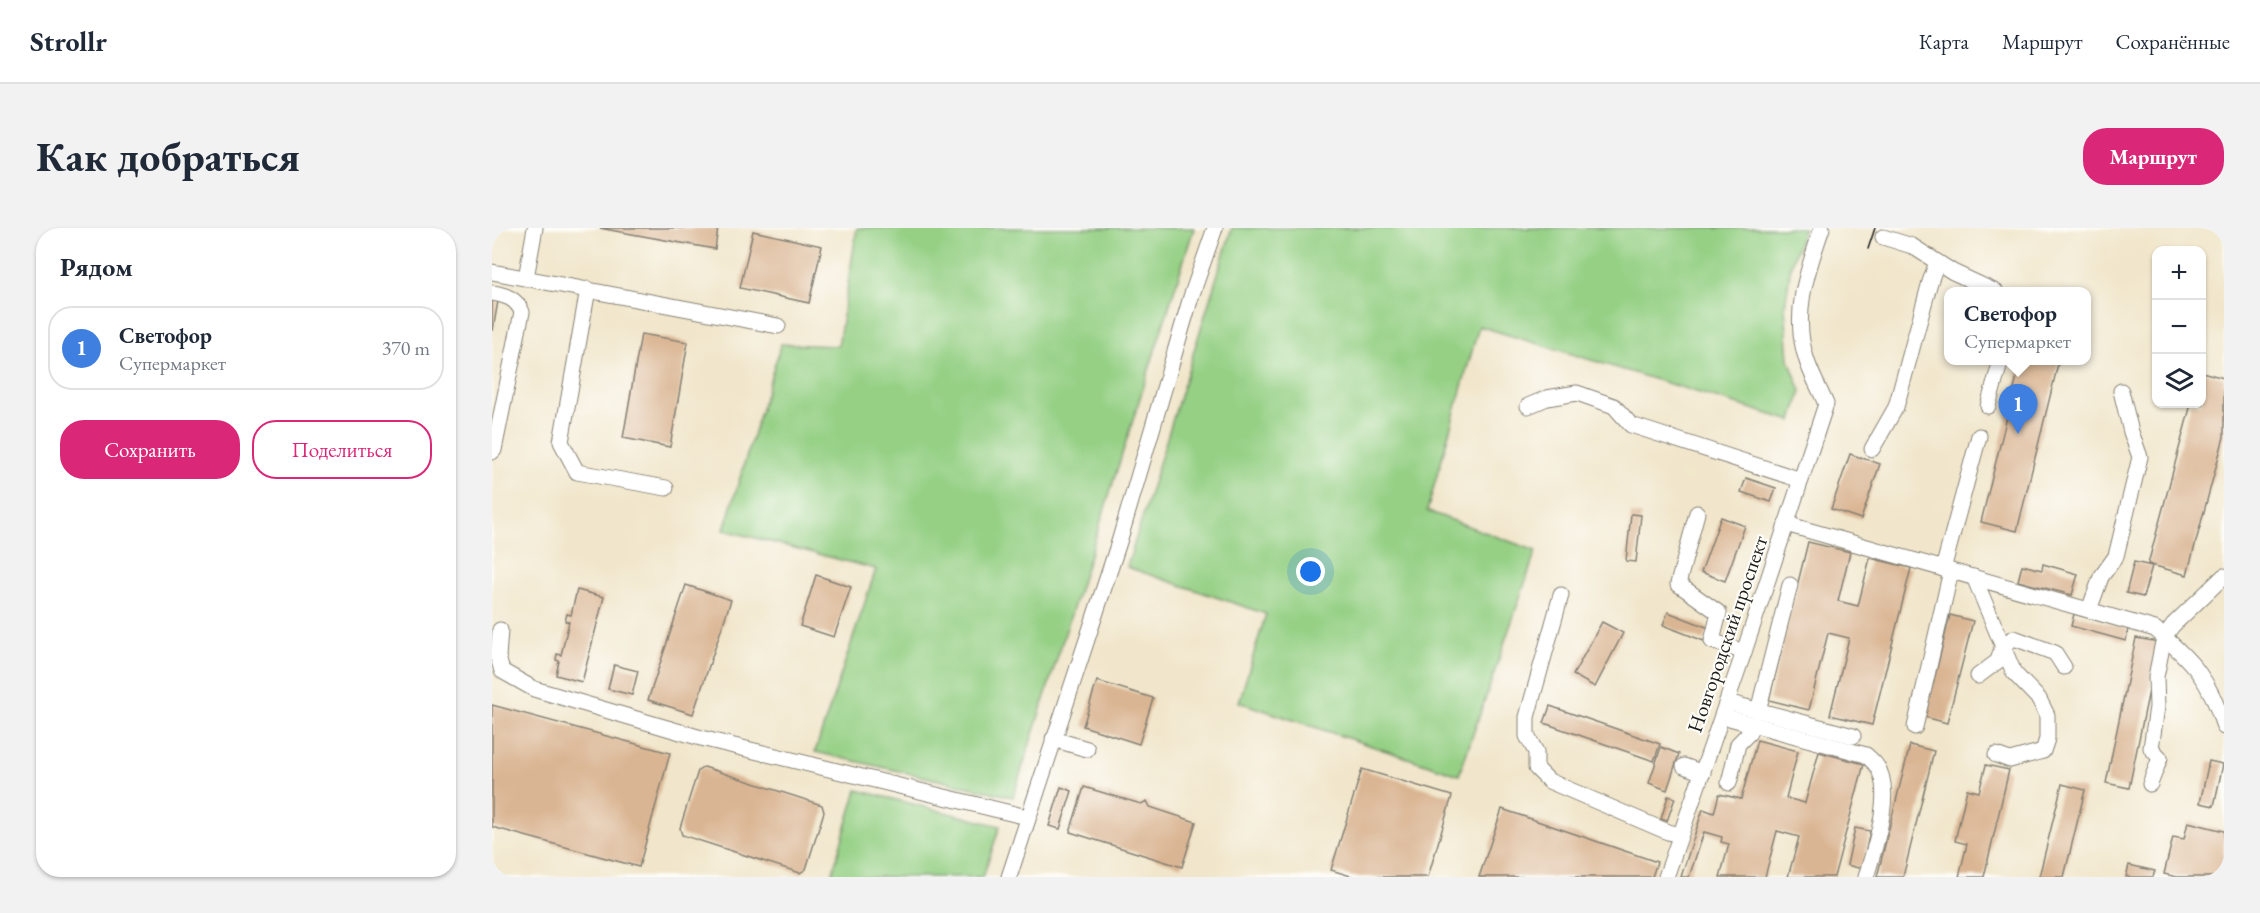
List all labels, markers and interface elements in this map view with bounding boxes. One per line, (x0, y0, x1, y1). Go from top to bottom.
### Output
text: Strollr (30, 23, 107, 59)
text: Карта (1919, 28, 1969, 55)
text: Маршрут (2002, 28, 2083, 55)
text: Сохранённые (2116, 28, 2230, 55)
button: Маршрут (2083, 128, 2224, 185)
text: Как добраться (36, 129, 300, 184)
map controls (2152, 246, 2206, 408)
button: + (2152, 246, 2206, 300)
text: Рядом (60, 250, 133, 284)
popup (1944, 287, 2091, 365)
text: Светофор (1964, 299, 2057, 328)
button: − (2152, 300, 2206, 354)
text: Светофор (119, 321, 212, 350)
text: Супермаркет (1964, 328, 2071, 354)
text: 1 (76, 335, 87, 361)
text: 370 m (382, 335, 430, 361)
text: Супермаркет (119, 350, 226, 376)
button: layers (2152, 354, 2206, 408)
pin: 1 (1998, 384, 2038, 434)
button: Сохранить (60, 420, 240, 479)
button: Поделиться (252, 420, 432, 479)
street label: Новгородский проспект (1681, 532, 1774, 736)
your location (1296, 557, 1325, 586)

